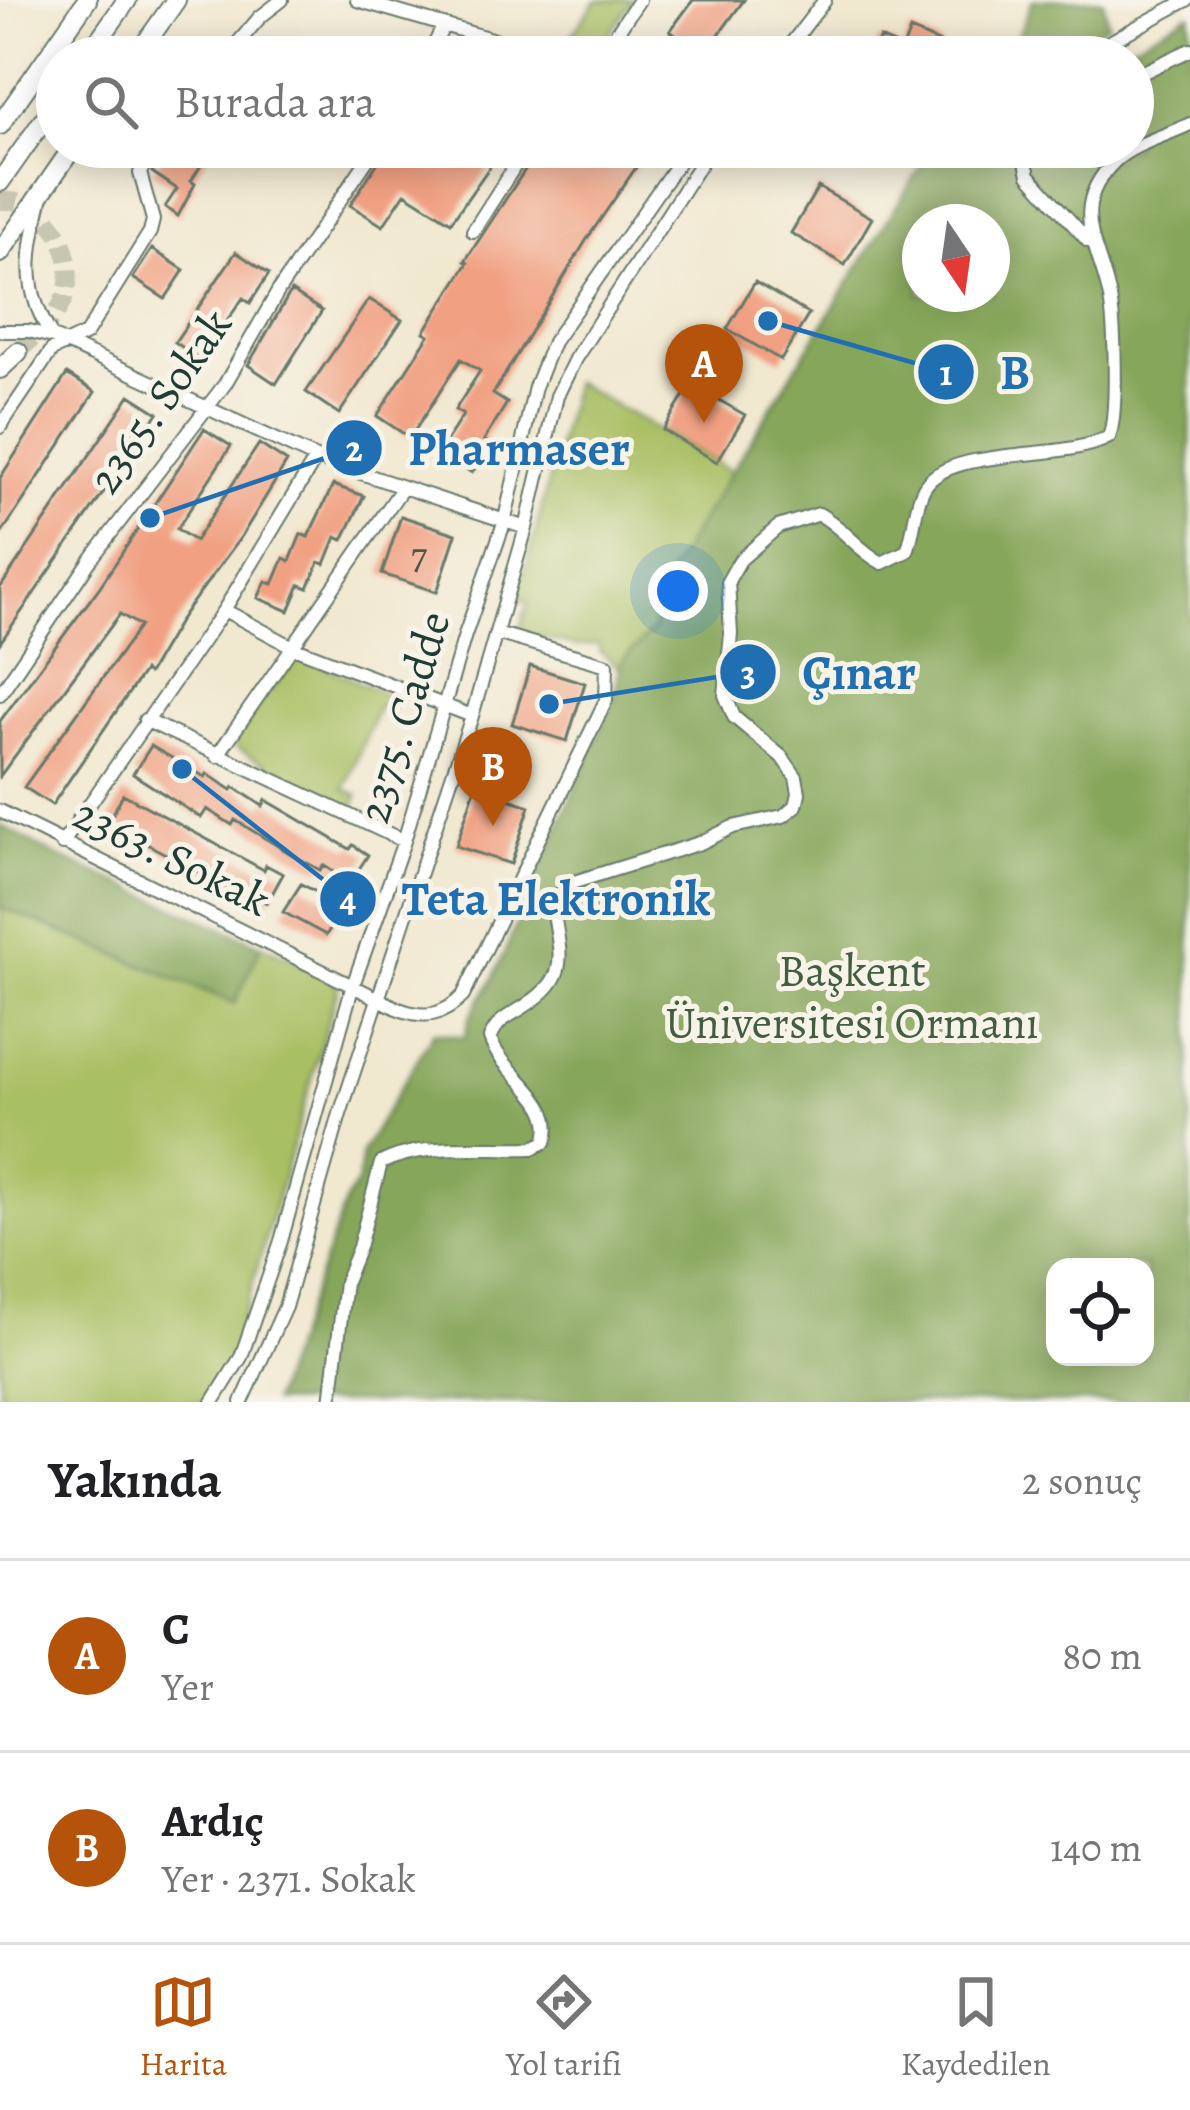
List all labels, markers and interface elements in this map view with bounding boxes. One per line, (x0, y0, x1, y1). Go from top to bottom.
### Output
search box (36, 36, 1154, 168)
icon: search (78, 69, 144, 135)
text: Burada ara (174, 71, 376, 133)
north arrow (902, 204, 1010, 312)
street label: 2365. Sokak (74, 296, 246, 506)
pin: A (665, 324, 743, 423)
callout: B (916, 330, 1054, 414)
text: B (1000, 340, 1030, 406)
text: 1 (940, 348, 953, 397)
callout: Pharmaser (324, 406, 654, 490)
text: Pharmaser (408, 416, 630, 482)
text: 2 (345, 424, 363, 473)
house number: 7 (411, 528, 428, 581)
your location (648, 561, 708, 621)
street label: 2375. Cadde (343, 604, 465, 830)
callout: Çınar (718, 630, 940, 714)
text: Çınar (802, 640, 916, 706)
text: 3 (740, 648, 756, 697)
pin: B (454, 727, 532, 826)
street label: 2363. Sokak (63, 783, 281, 931)
callout: Teta Elektronik (318, 857, 734, 941)
text: Teta Elektronik (402, 866, 710, 932)
text: 4 (340, 874, 357, 923)
park label: Başkent Üniversitesi Ormanı (665, 940, 1039, 1054)
map controls (1046, 1258, 1154, 1366)
button: locate (1046, 1258, 1154, 1366)
text: Yakında (48, 1445, 222, 1515)
text: 2 sonuç (1022, 1454, 1142, 1507)
text: C (162, 1598, 190, 1660)
text: A (75, 1629, 99, 1682)
text: 80 m (1062, 1629, 1142, 1682)
text: Yer (162, 1660, 214, 1713)
text: Ardıç (162, 1790, 264, 1852)
text: B (75, 1821, 99, 1874)
text: 140 m (1050, 1821, 1142, 1874)
text: Yer · 2371. Sokak (162, 1852, 416, 1905)
tab: Harita (139, 1969, 227, 2086)
tab: Yol tarifi (506, 1969, 622, 2086)
tab: Kaydedilen (901, 1969, 1051, 2086)

